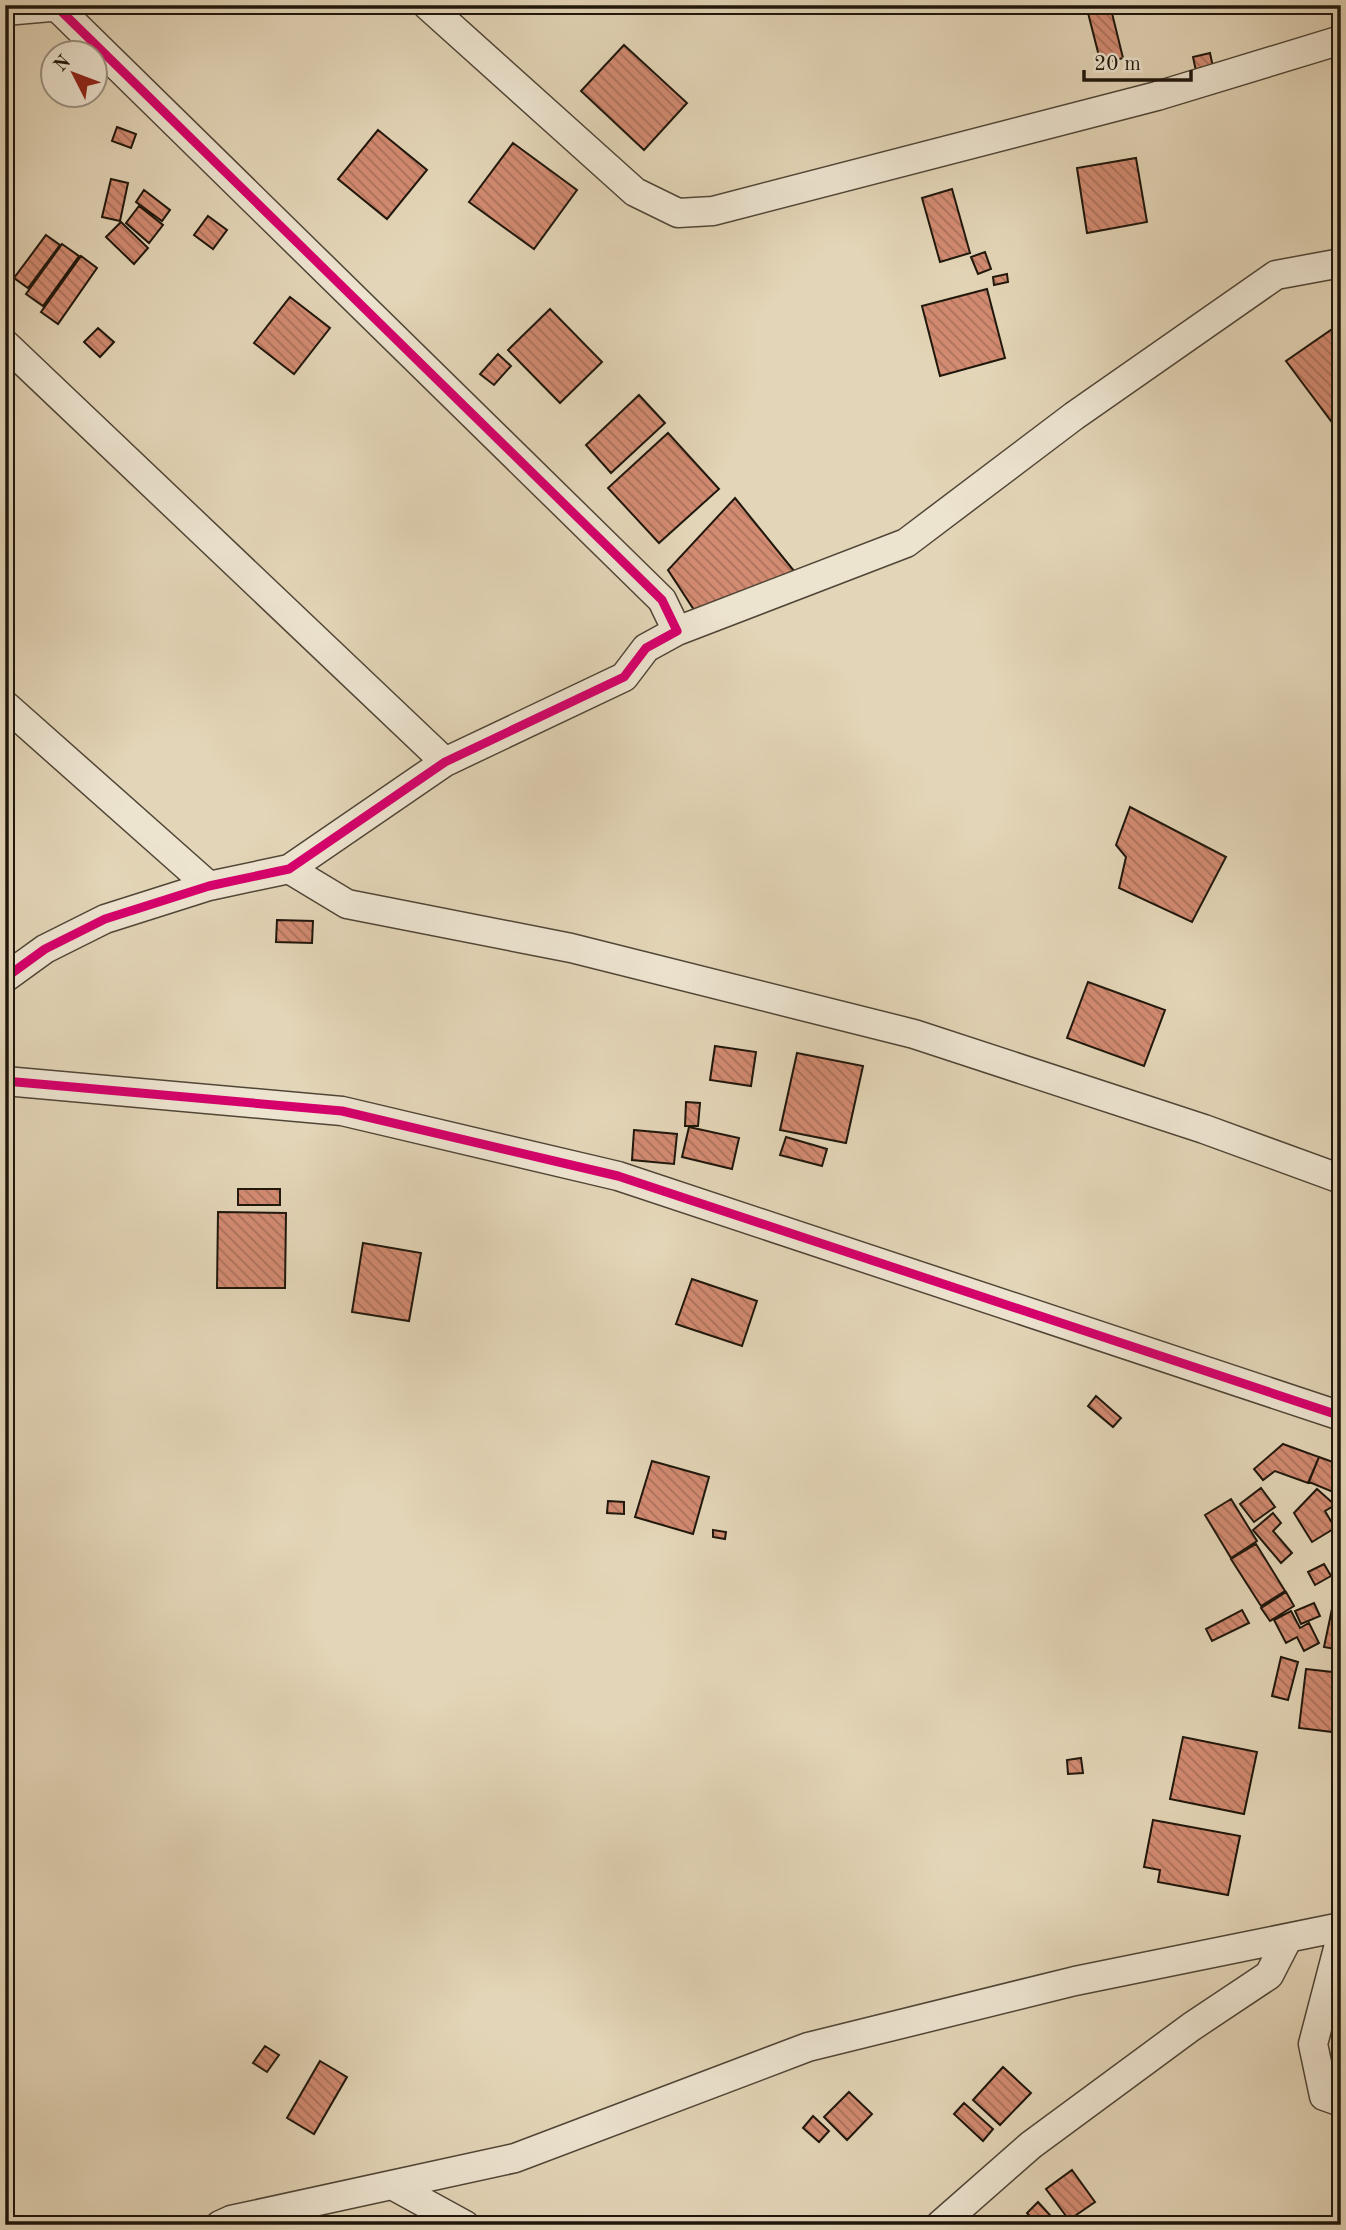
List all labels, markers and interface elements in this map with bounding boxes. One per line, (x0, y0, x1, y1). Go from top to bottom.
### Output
north arrow (38, 38, 108, 108)
scale bar (1084, 38, 1190, 82)
text: N (51, 52, 75, 76)
text: 20 m (1094, 54, 1141, 75)

